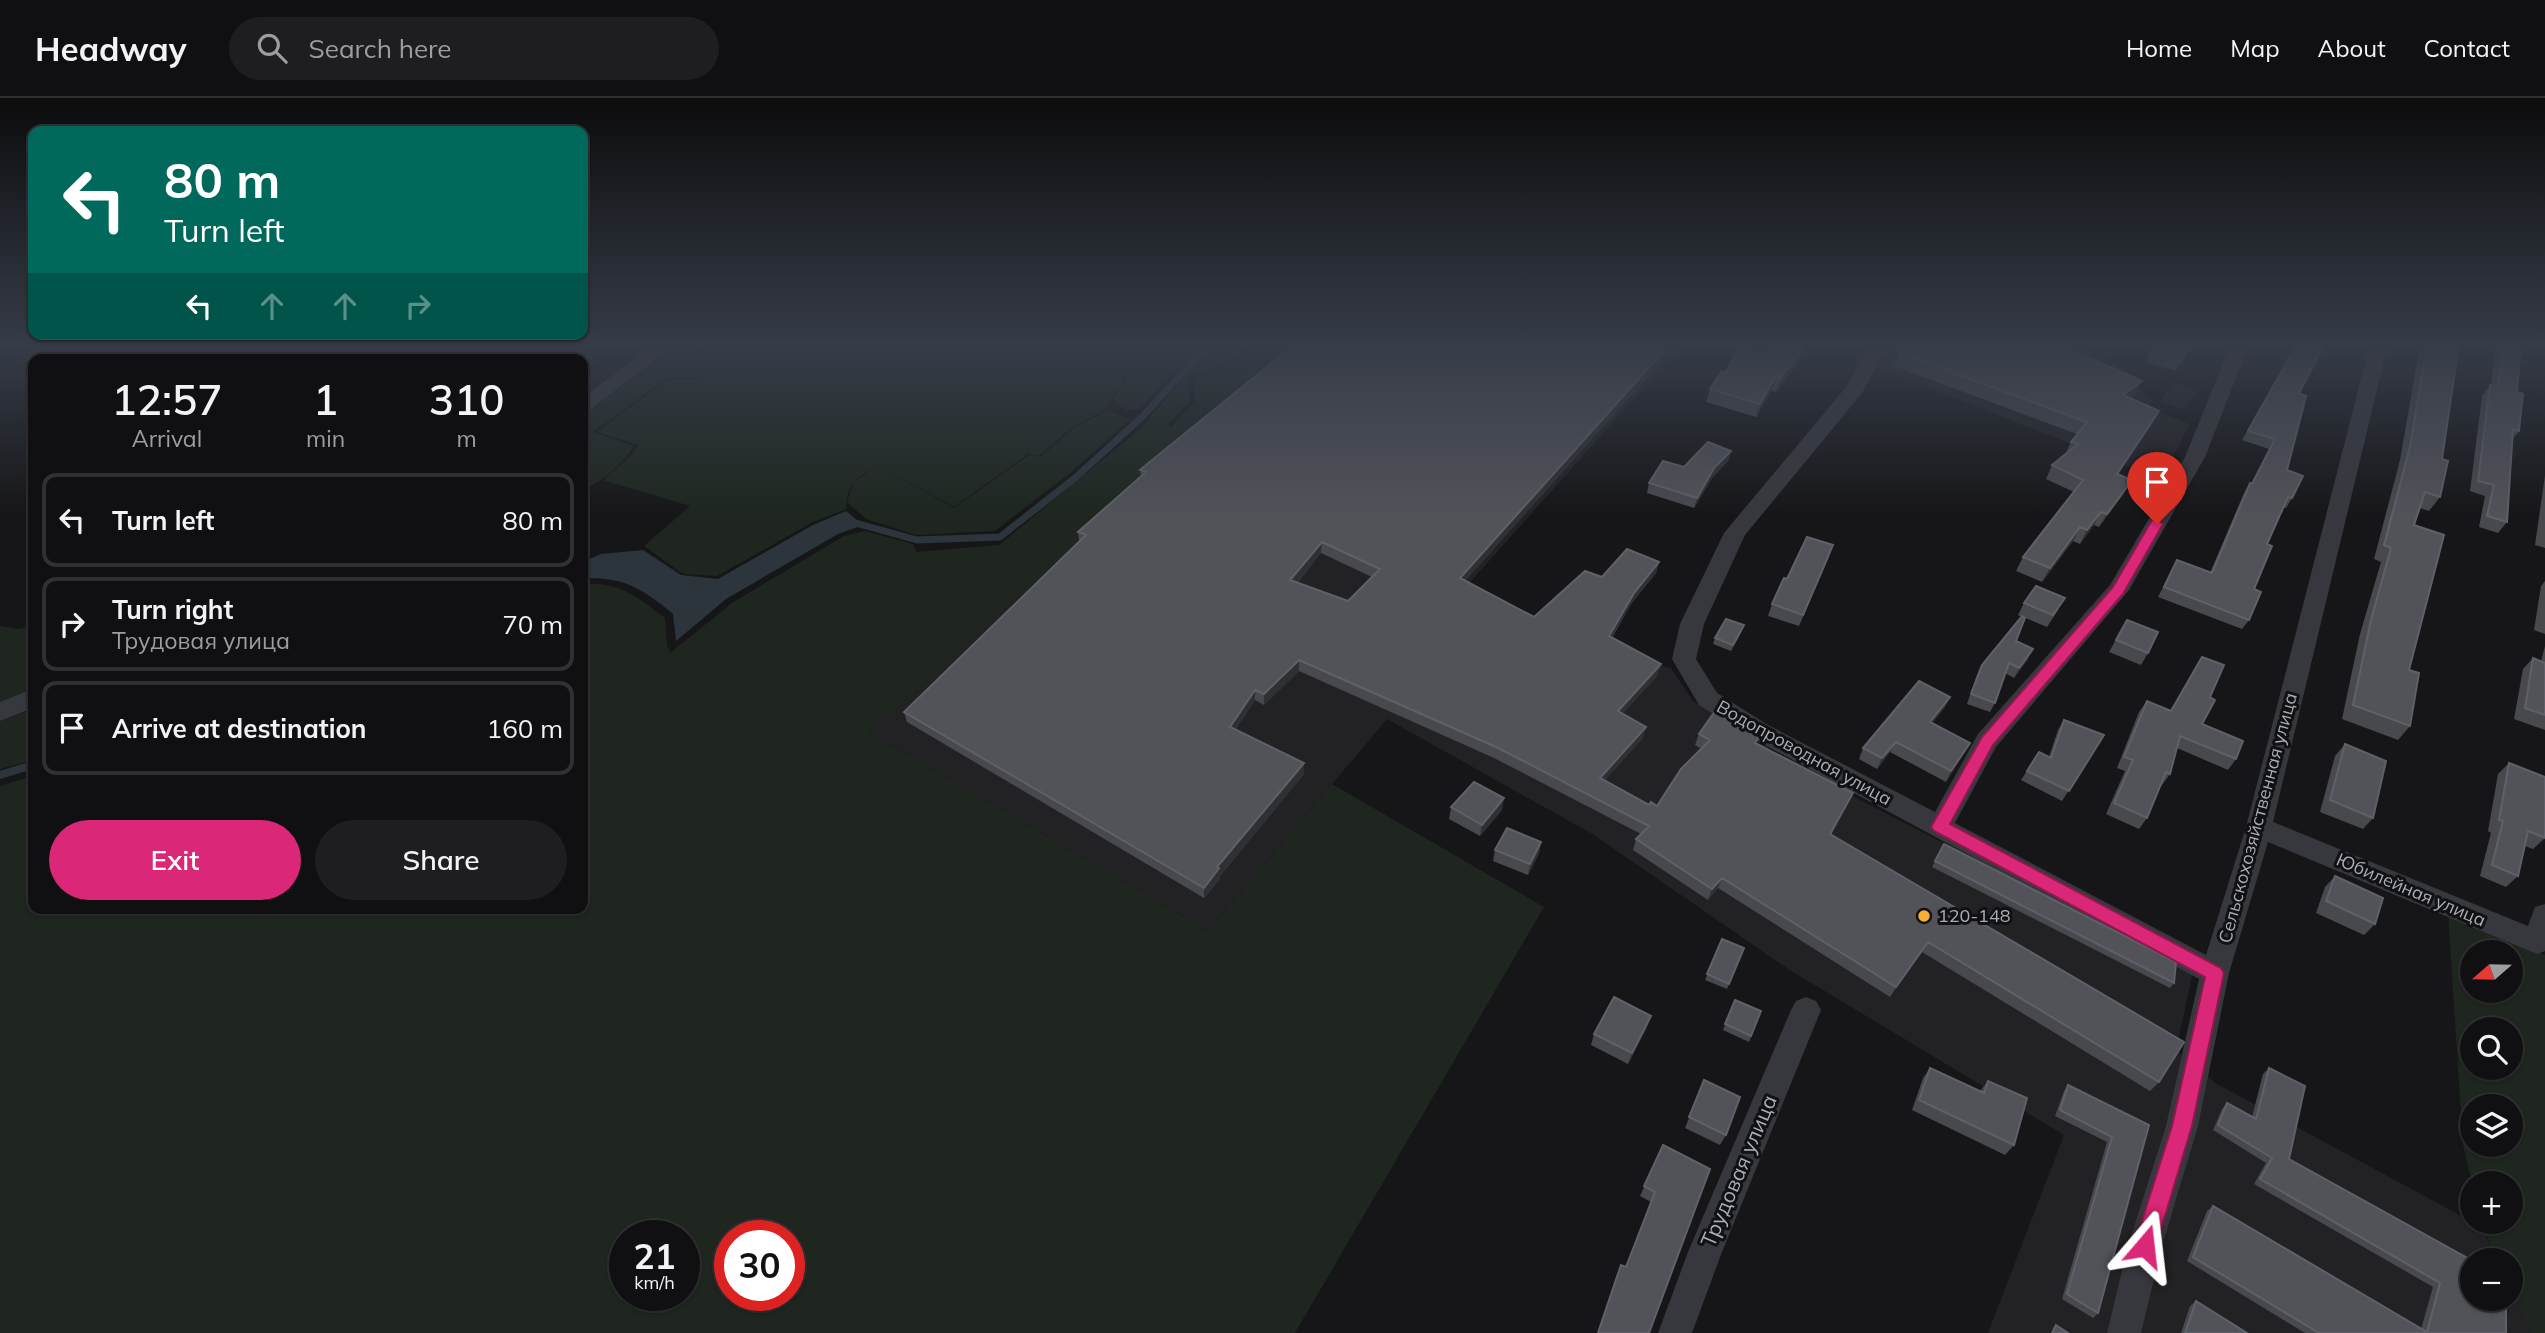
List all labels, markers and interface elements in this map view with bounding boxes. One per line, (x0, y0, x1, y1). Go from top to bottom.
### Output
search box (229, 17, 719, 80)
text: Headway (35, 28, 187, 69)
icon: search (253, 29, 291, 67)
text: Search here (309, 32, 451, 65)
text: Home (2126, 33, 2192, 63)
text: Map (2230, 33, 2280, 63)
text: About (2318, 33, 2386, 63)
text: Contact (2424, 33, 2510, 63)
text: 80 m (164, 149, 280, 210)
icon: left (49, 154, 140, 245)
text: Turn left (164, 210, 284, 250)
icon: left (180, 287, 218, 325)
icon: ahead (253, 287, 291, 325)
icon: ahead (326, 287, 364, 325)
icon: right (399, 287, 437, 325)
text: 12:57 (112, 373, 222, 426)
text: 1 (313, 373, 338, 426)
text: 310 (429, 373, 504, 426)
text: Arrival (132, 424, 202, 453)
text: min (306, 424, 345, 453)
text: m (456, 424, 477, 453)
pin (2127, 452, 2187, 524)
icon: arrive (2138, 463, 2176, 501)
icon: left (53, 501, 91, 539)
text: Turn left (112, 504, 214, 537)
text: 80 m (502, 504, 563, 537)
text: Turn right (112, 593, 233, 626)
icon: right (53, 605, 91, 643)
text: 70 m (502, 608, 563, 641)
text: Трудовая улица (112, 626, 290, 655)
street label: Сельскохозяйственная улица (2213, 690, 2302, 946)
street label: Водопроводная улица (1713, 695, 1896, 810)
icon: arrive (53, 709, 91, 747)
text: Arrive at destination (112, 712, 367, 745)
text: 160 m (487, 712, 563, 745)
button: Exit (49, 820, 301, 900)
button: Share (315, 820, 567, 900)
street label: Юбилейная улица (2333, 848, 2489, 931)
place label: 120-148 (1938, 904, 2011, 927)
marker: 120-148 (1916, 908, 1932, 924)
north arrow (2460, 940, 2524, 1003)
map controls (2460, 940, 2523, 1311)
button: search (2460, 1017, 2523, 1080)
street label: Трудовая улица (1694, 1091, 1782, 1251)
button: layers (2460, 1094, 2523, 1157)
button: + (2460, 1171, 2523, 1234)
position arrow (2108, 1209, 2182, 1283)
speed limit sign: 30 (714, 1220, 805, 1311)
text: 21 (633, 1234, 676, 1278)
button: − (2460, 1248, 2523, 1311)
text: km/h (634, 1271, 675, 1294)

